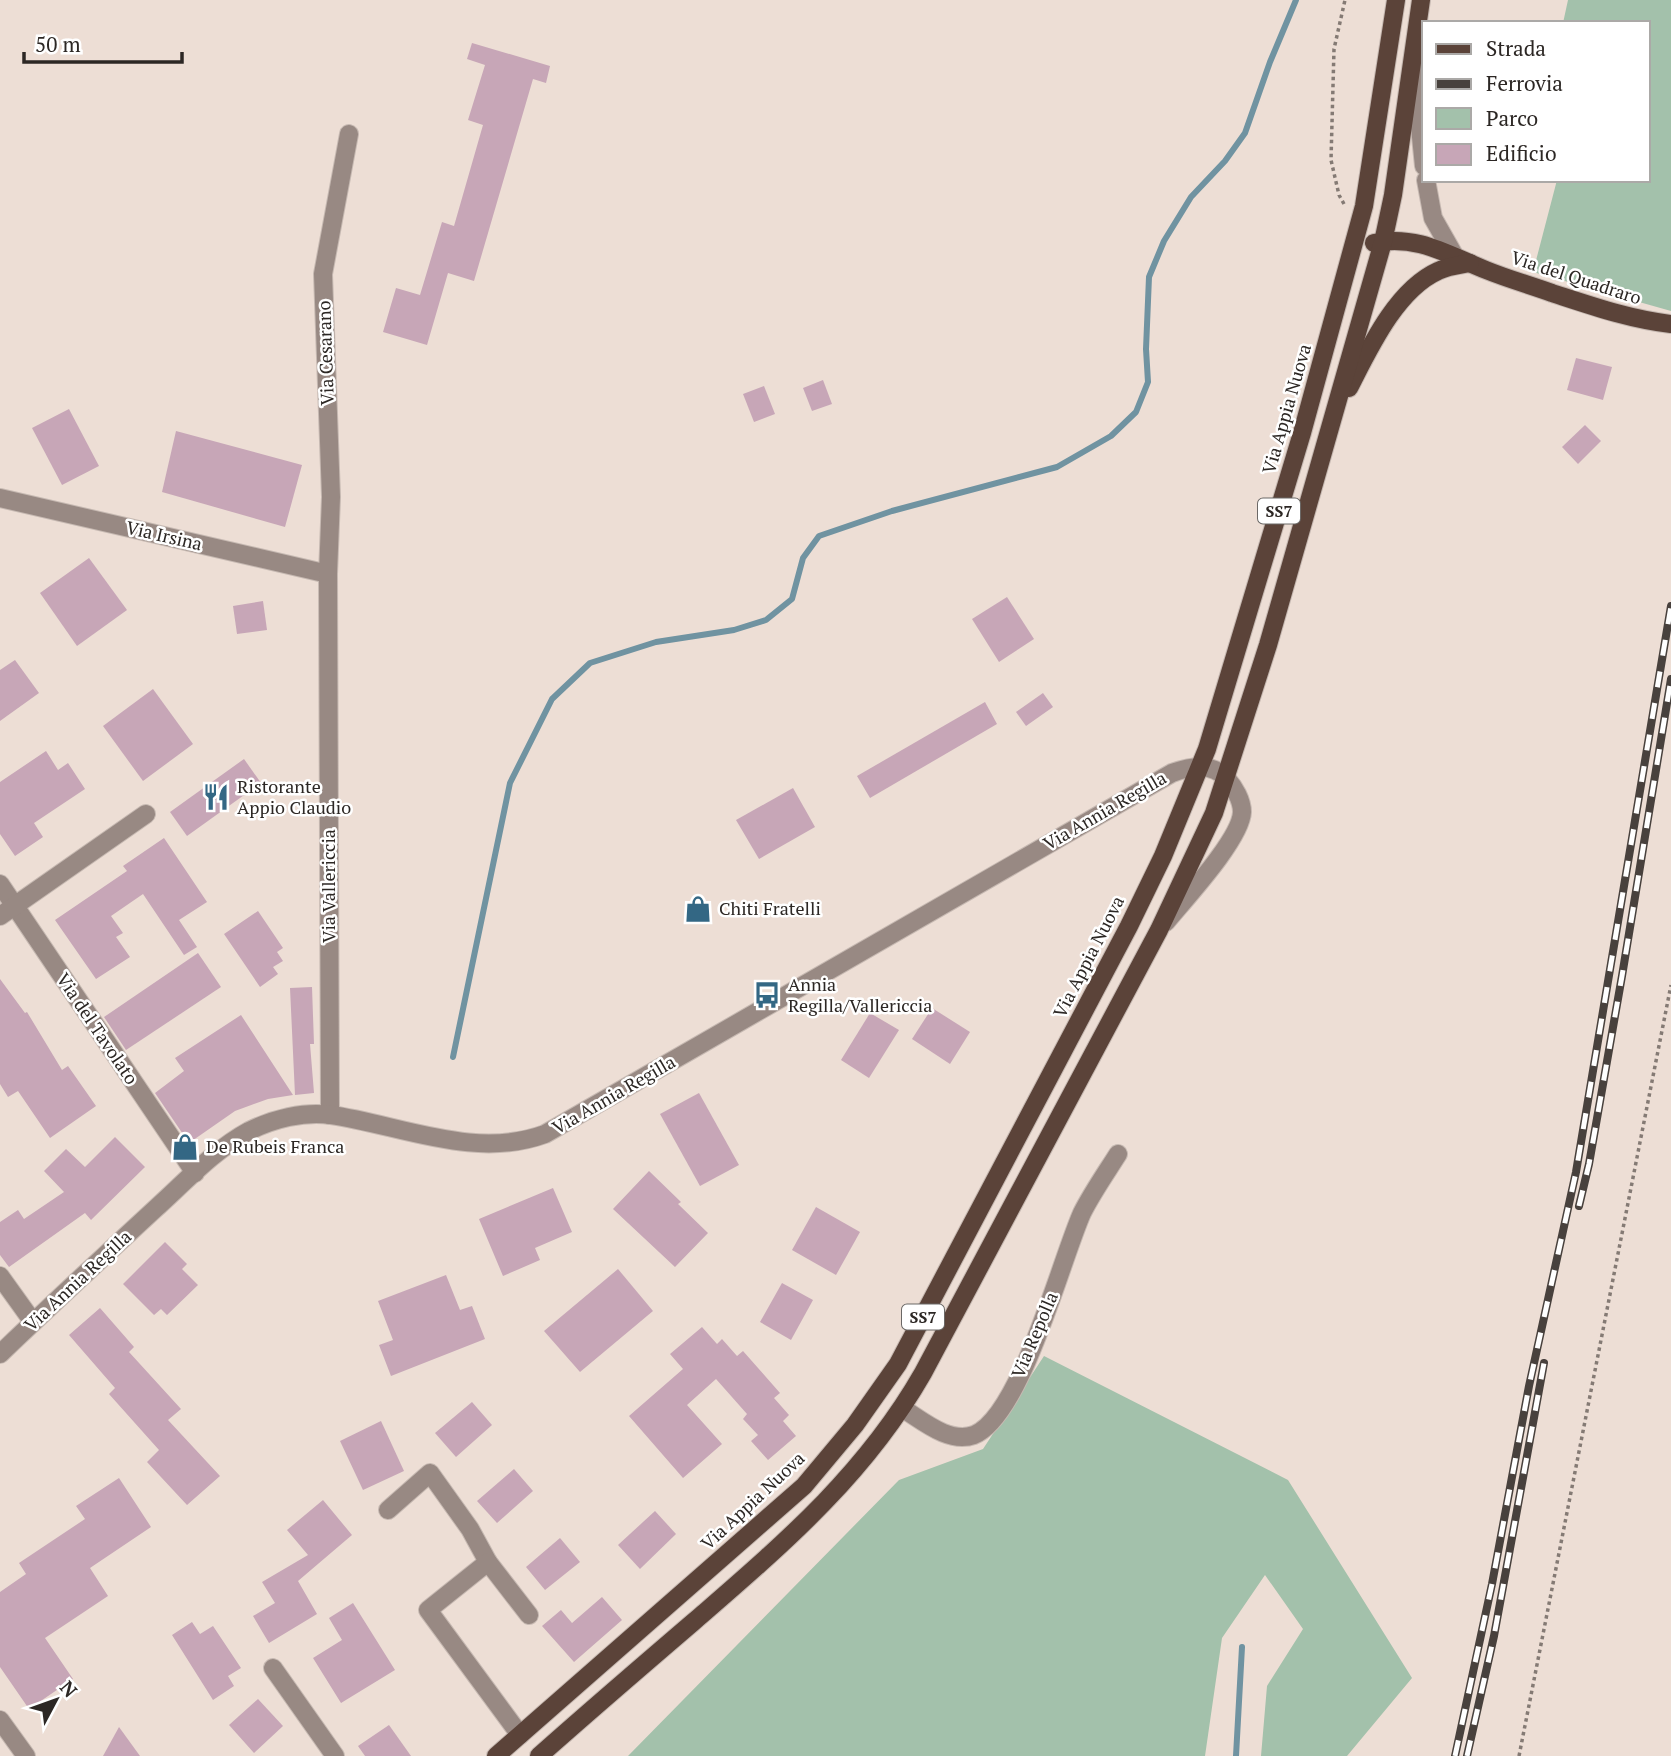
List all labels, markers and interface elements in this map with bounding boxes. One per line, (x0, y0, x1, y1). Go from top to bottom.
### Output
scale bar (24, 21, 182, 65)
legend (1422, 21, 1650, 182)
text: 50 m (35, 30, 81, 58)
text: Strada (1486, 34, 1546, 62)
text: Ferrovia (1486, 69, 1563, 97)
text: Parco (1486, 104, 1538, 132)
text: Edificio (1486, 139, 1557, 167)
street label: Via del Quadraro (1508, 245, 1645, 309)
street label: Via Cesarano (311, 300, 339, 406)
street label: Via Appia Nuova (1256, 341, 1316, 476)
road number: SS7 (1258, 498, 1300, 524)
street label: Via Irsina (124, 515, 205, 555)
street label: Via Annia Regilla (1039, 765, 1170, 855)
place label: Ristorante Appio Claudio (237, 774, 351, 819)
restaurant icon: Ristorante Appio Claudio (201, 782, 231, 812)
street label: Via Vallericcia (316, 829, 340, 943)
street label: Via Appia Nuova (1047, 892, 1129, 1022)
shop icon: Chiti Fratelli (683, 894, 713, 924)
place label: Chiti Fratelli (719, 896, 821, 920)
street label: Via del Tavolato (52, 968, 144, 1089)
place label: Annia Regilla/Vallericcia (788, 972, 932, 1017)
bus stop icon: Annia Regilla/Vallericcia (752, 980, 782, 1010)
street label: Via Annia Regilla (548, 1049, 679, 1139)
shop icon: De Rubeis Franca (170, 1132, 200, 1162)
place label: De Rubeis Franca (206, 1134, 344, 1158)
street label: Via Annia Regilla (19, 1224, 136, 1336)
street label: Via Repolla (1005, 1288, 1063, 1381)
road number: SS7 (902, 1304, 944, 1330)
street label: Via Appia Nuova (695, 1446, 809, 1555)
north arrow (21, 1665, 91, 1735)
text: N (55, 1675, 84, 1703)

